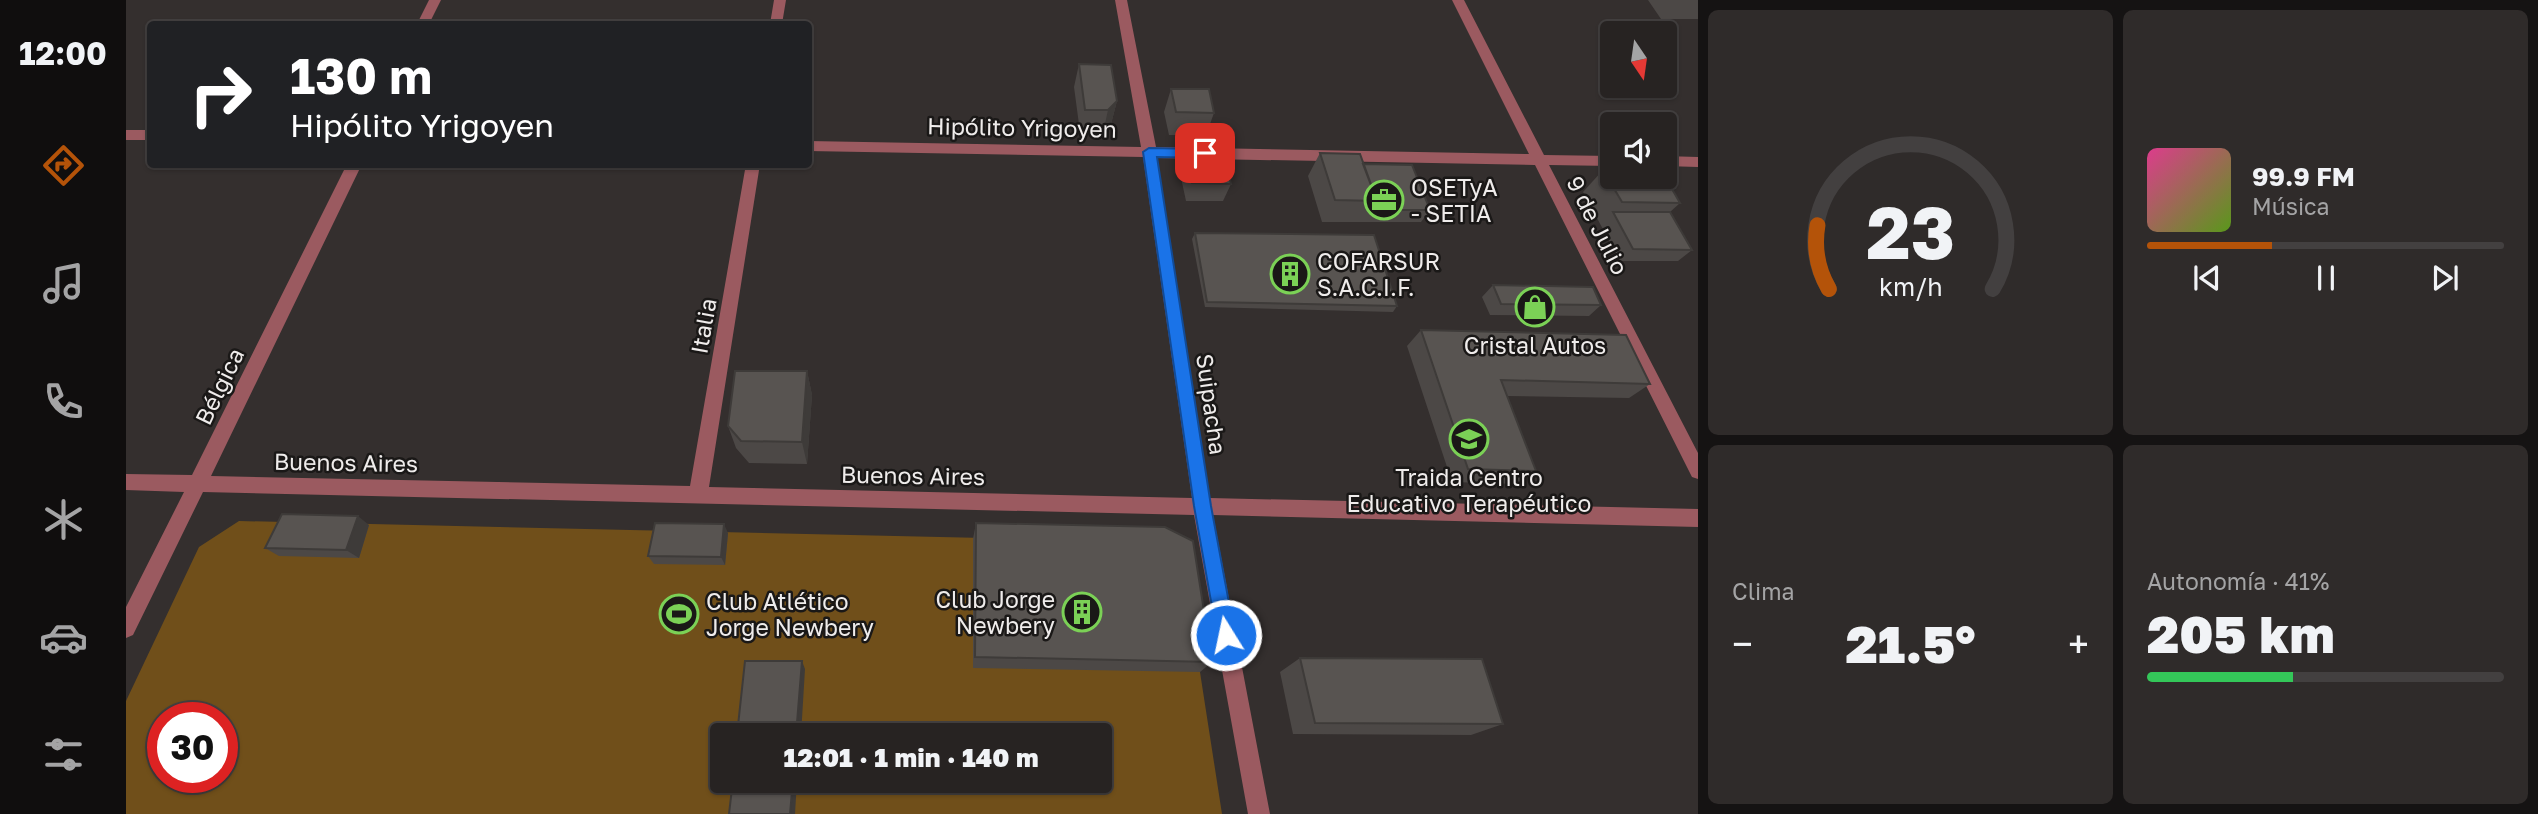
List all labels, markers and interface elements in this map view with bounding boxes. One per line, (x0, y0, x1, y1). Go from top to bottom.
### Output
north arrow (1600, 21, 1676, 98)
map controls (1600, 21, 1677, 189)
text: 12:00 (19, 34, 107, 72)
text: 130 m (290, 46, 432, 105)
icon: right (175, 49, 266, 140)
text: Hipólito Yrigoyen (290, 106, 554, 144)
street label: Hipólito Yrigoyen (927, 111, 1117, 143)
button: sound (1600, 112, 1677, 189)
pin (1175, 123, 1235, 183)
icon: arrive (1186, 134, 1224, 172)
icon: directions (39, 141, 88, 190)
text: 99.9 FM (2252, 161, 2355, 192)
street label: 9 de Julio (1561, 171, 1635, 279)
place label: OSETyA - SETIA (1411, 173, 1498, 227)
office icon: OSETyA - SETIA (1363, 179, 1405, 221)
text: 23 (1866, 188, 1955, 275)
text: Música (2252, 192, 2330, 220)
place label: COFARSUR S.A.C.I.F. (1317, 247, 1440, 301)
building icon: COFARSUR S.A.C.I.F. (1269, 253, 1311, 295)
icon: music (39, 259, 88, 308)
icon: previous (2188, 259, 2226, 297)
icon: pause (2307, 259, 2345, 297)
icon: next (2426, 259, 2464, 297)
text: km/h (1879, 271, 1942, 302)
shop icon: Cristal Autos (1514, 286, 1556, 328)
street label: Italia (684, 296, 722, 356)
place label: Cristal Autos (1464, 331, 1606, 359)
street label: Bélgica (189, 343, 249, 429)
street label: Suipacha (1191, 352, 1233, 456)
icon: phone (39, 377, 88, 426)
school or university icon: Traida Centro Educativo Terapéutico (1448, 418, 1490, 460)
street label: Buenos Aires (274, 447, 418, 477)
street label: Buenos Aires (841, 460, 985, 490)
place label: Traida Centro Educativo Terapéutico (1347, 463, 1591, 517)
icon: climate (39, 495, 88, 544)
text: Autonomía · 41% (2147, 567, 2329, 595)
text: Clima (1732, 577, 1795, 605)
place label: Club Jorge Newbery (935, 585, 1055, 639)
place label: Club Atlético Jorge Newbery (706, 587, 874, 641)
building icon: Club Jorge Newbery (1061, 591, 1103, 633)
sports icon: Club Atlético Jorge Newbery (658, 593, 700, 635)
position arrow (1189, 598, 1263, 672)
text: 205 km (2147, 602, 2335, 664)
text: 21.5° (1846, 612, 1975, 674)
icon: car (39, 613, 88, 662)
text: − (1732, 621, 1753, 666)
text: + (2068, 621, 2089, 666)
speed limit sign: 30 (147, 702, 238, 793)
icon: filters (39, 730, 88, 779)
text: 12:01 · 1 min · 140 m (783, 742, 1039, 773)

